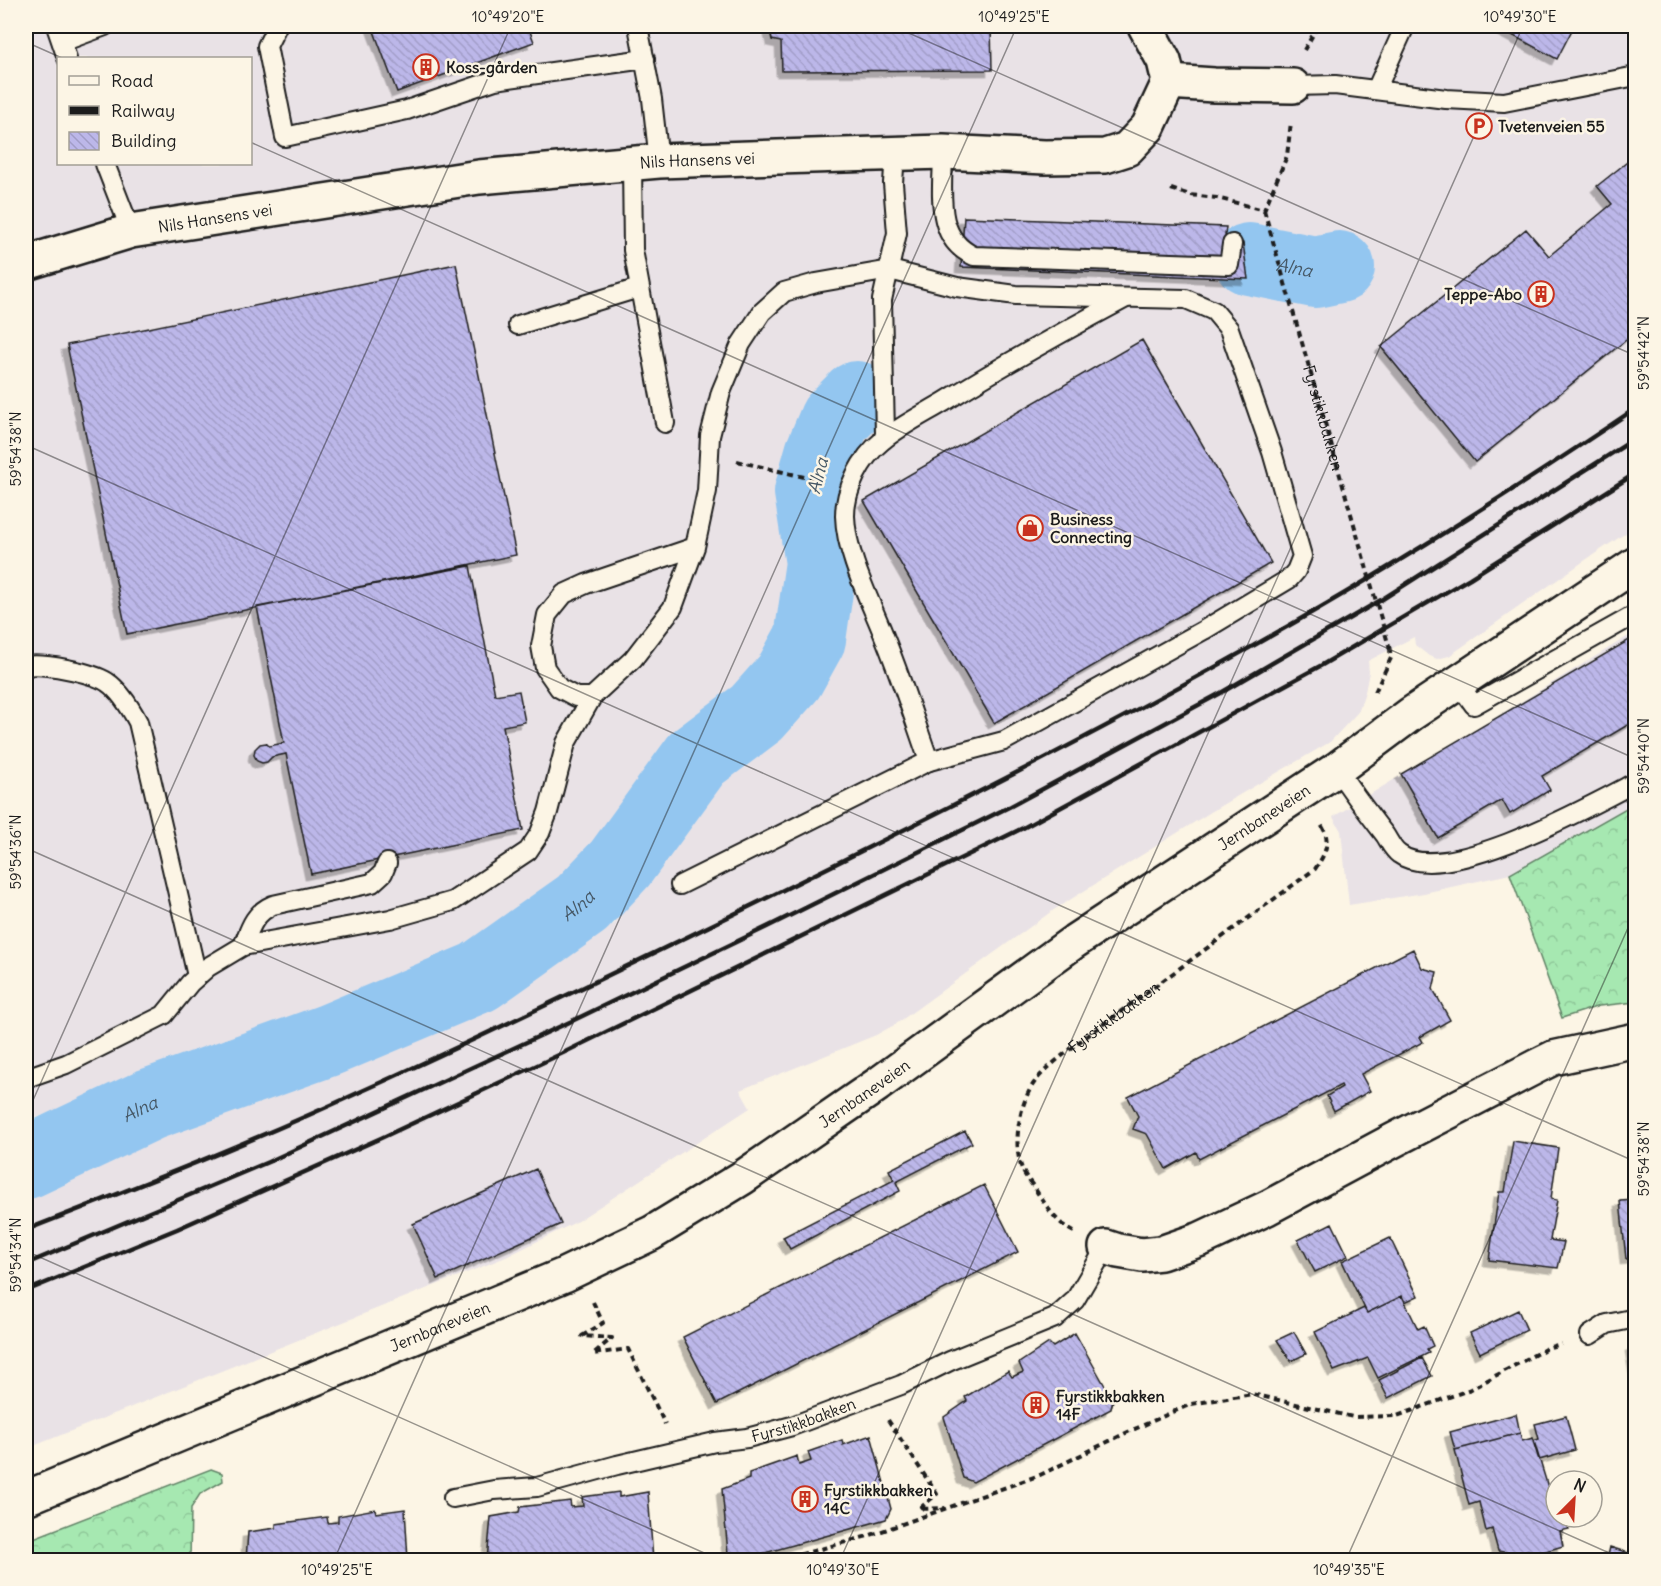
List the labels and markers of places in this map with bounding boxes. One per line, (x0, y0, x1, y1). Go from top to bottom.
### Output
building icon: Koss-gården (411, 52, 441, 82)
place label: Koss-gården (446, 57, 538, 78)
parking icon: Tvetenveien 55 (1464, 111, 1494, 141)
place label: Tvetenveien 55 (1498, 116, 1605, 136)
building icon: Teppe-Abo (1526, 279, 1556, 309)
place label: Teppe-Abo (1444, 284, 1522, 305)
place label: Business Connecting (1050, 509, 1132, 548)
shop icon: Business Connecting (1015, 513, 1045, 543)
place label: Fyrstikkbakken 14F (1056, 1386, 1165, 1424)
building icon: Fyrstikkbakken 14F (1021, 1390, 1051, 1420)
place label: Fyrstikkbakken 14C (824, 1480, 933, 1518)
building icon: Fyrstikkbakken 14C (790, 1484, 820, 1514)

